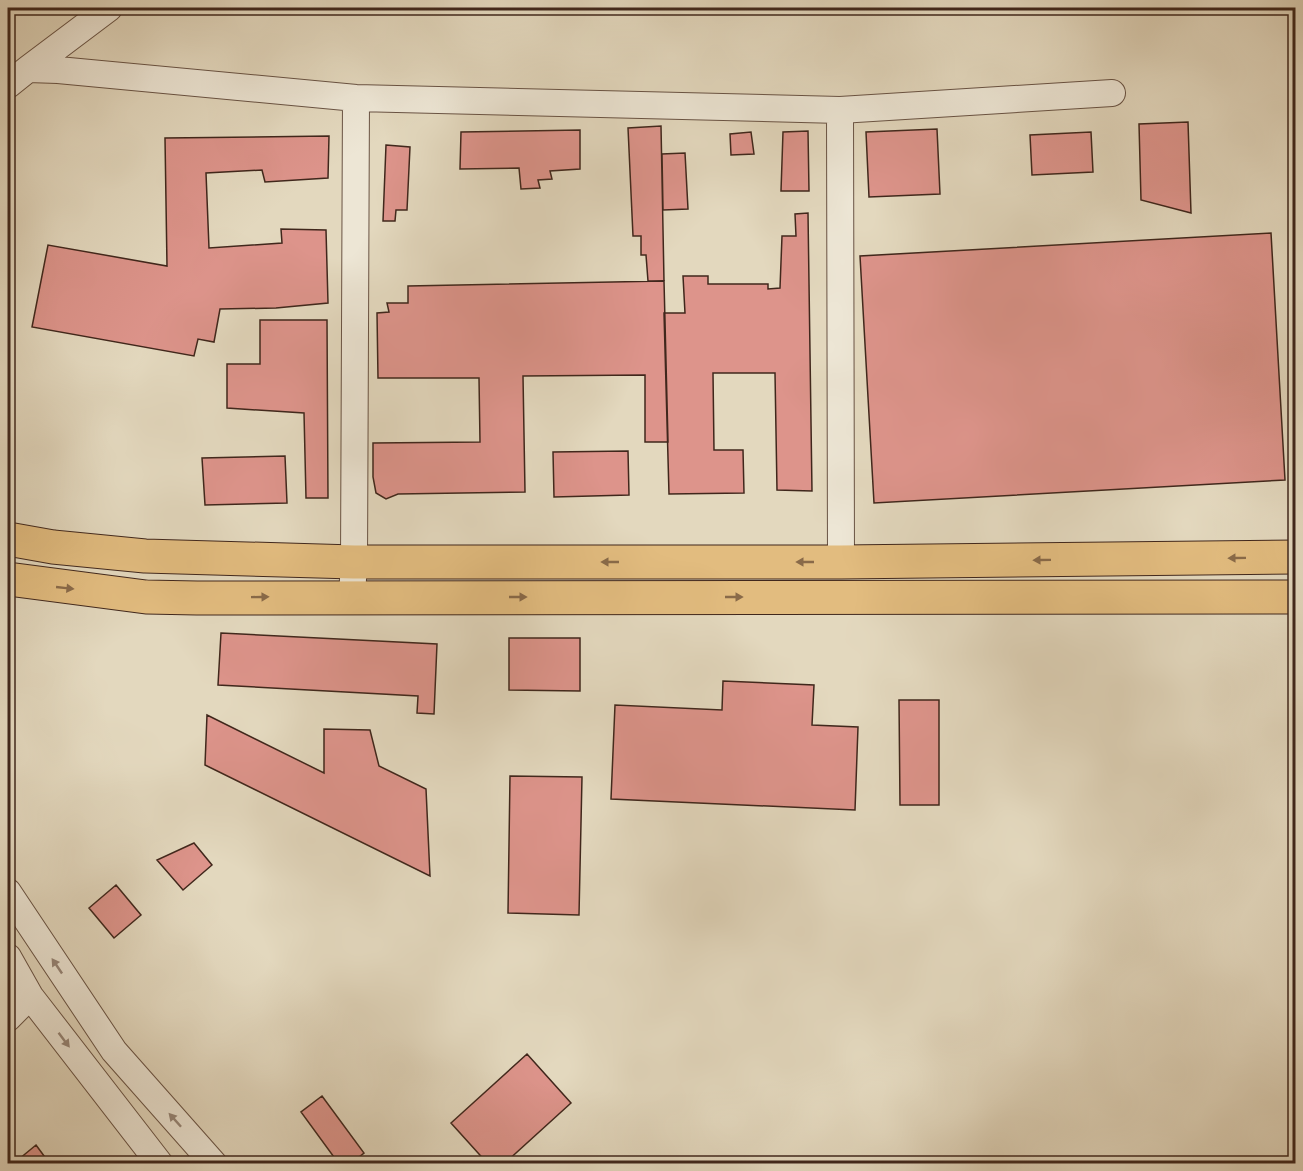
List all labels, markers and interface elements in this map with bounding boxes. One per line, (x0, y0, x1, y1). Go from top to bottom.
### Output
one-way arrow (1228, 553, 1247, 563)
one-way arrow (1033, 555, 1052, 565)
one-way arrow (601, 557, 620, 567)
one-way arrow (796, 557, 815, 567)
one-way arrow (56, 583, 75, 593)
one-way arrow (250, 592, 269, 602)
one-way arrow (508, 592, 527, 602)
one-way arrow (724, 592, 743, 602)
one-way arrow (51, 958, 62, 974)
one-way arrow (58, 1032, 70, 1048)
one-way arrow (169, 1113, 182, 1128)

